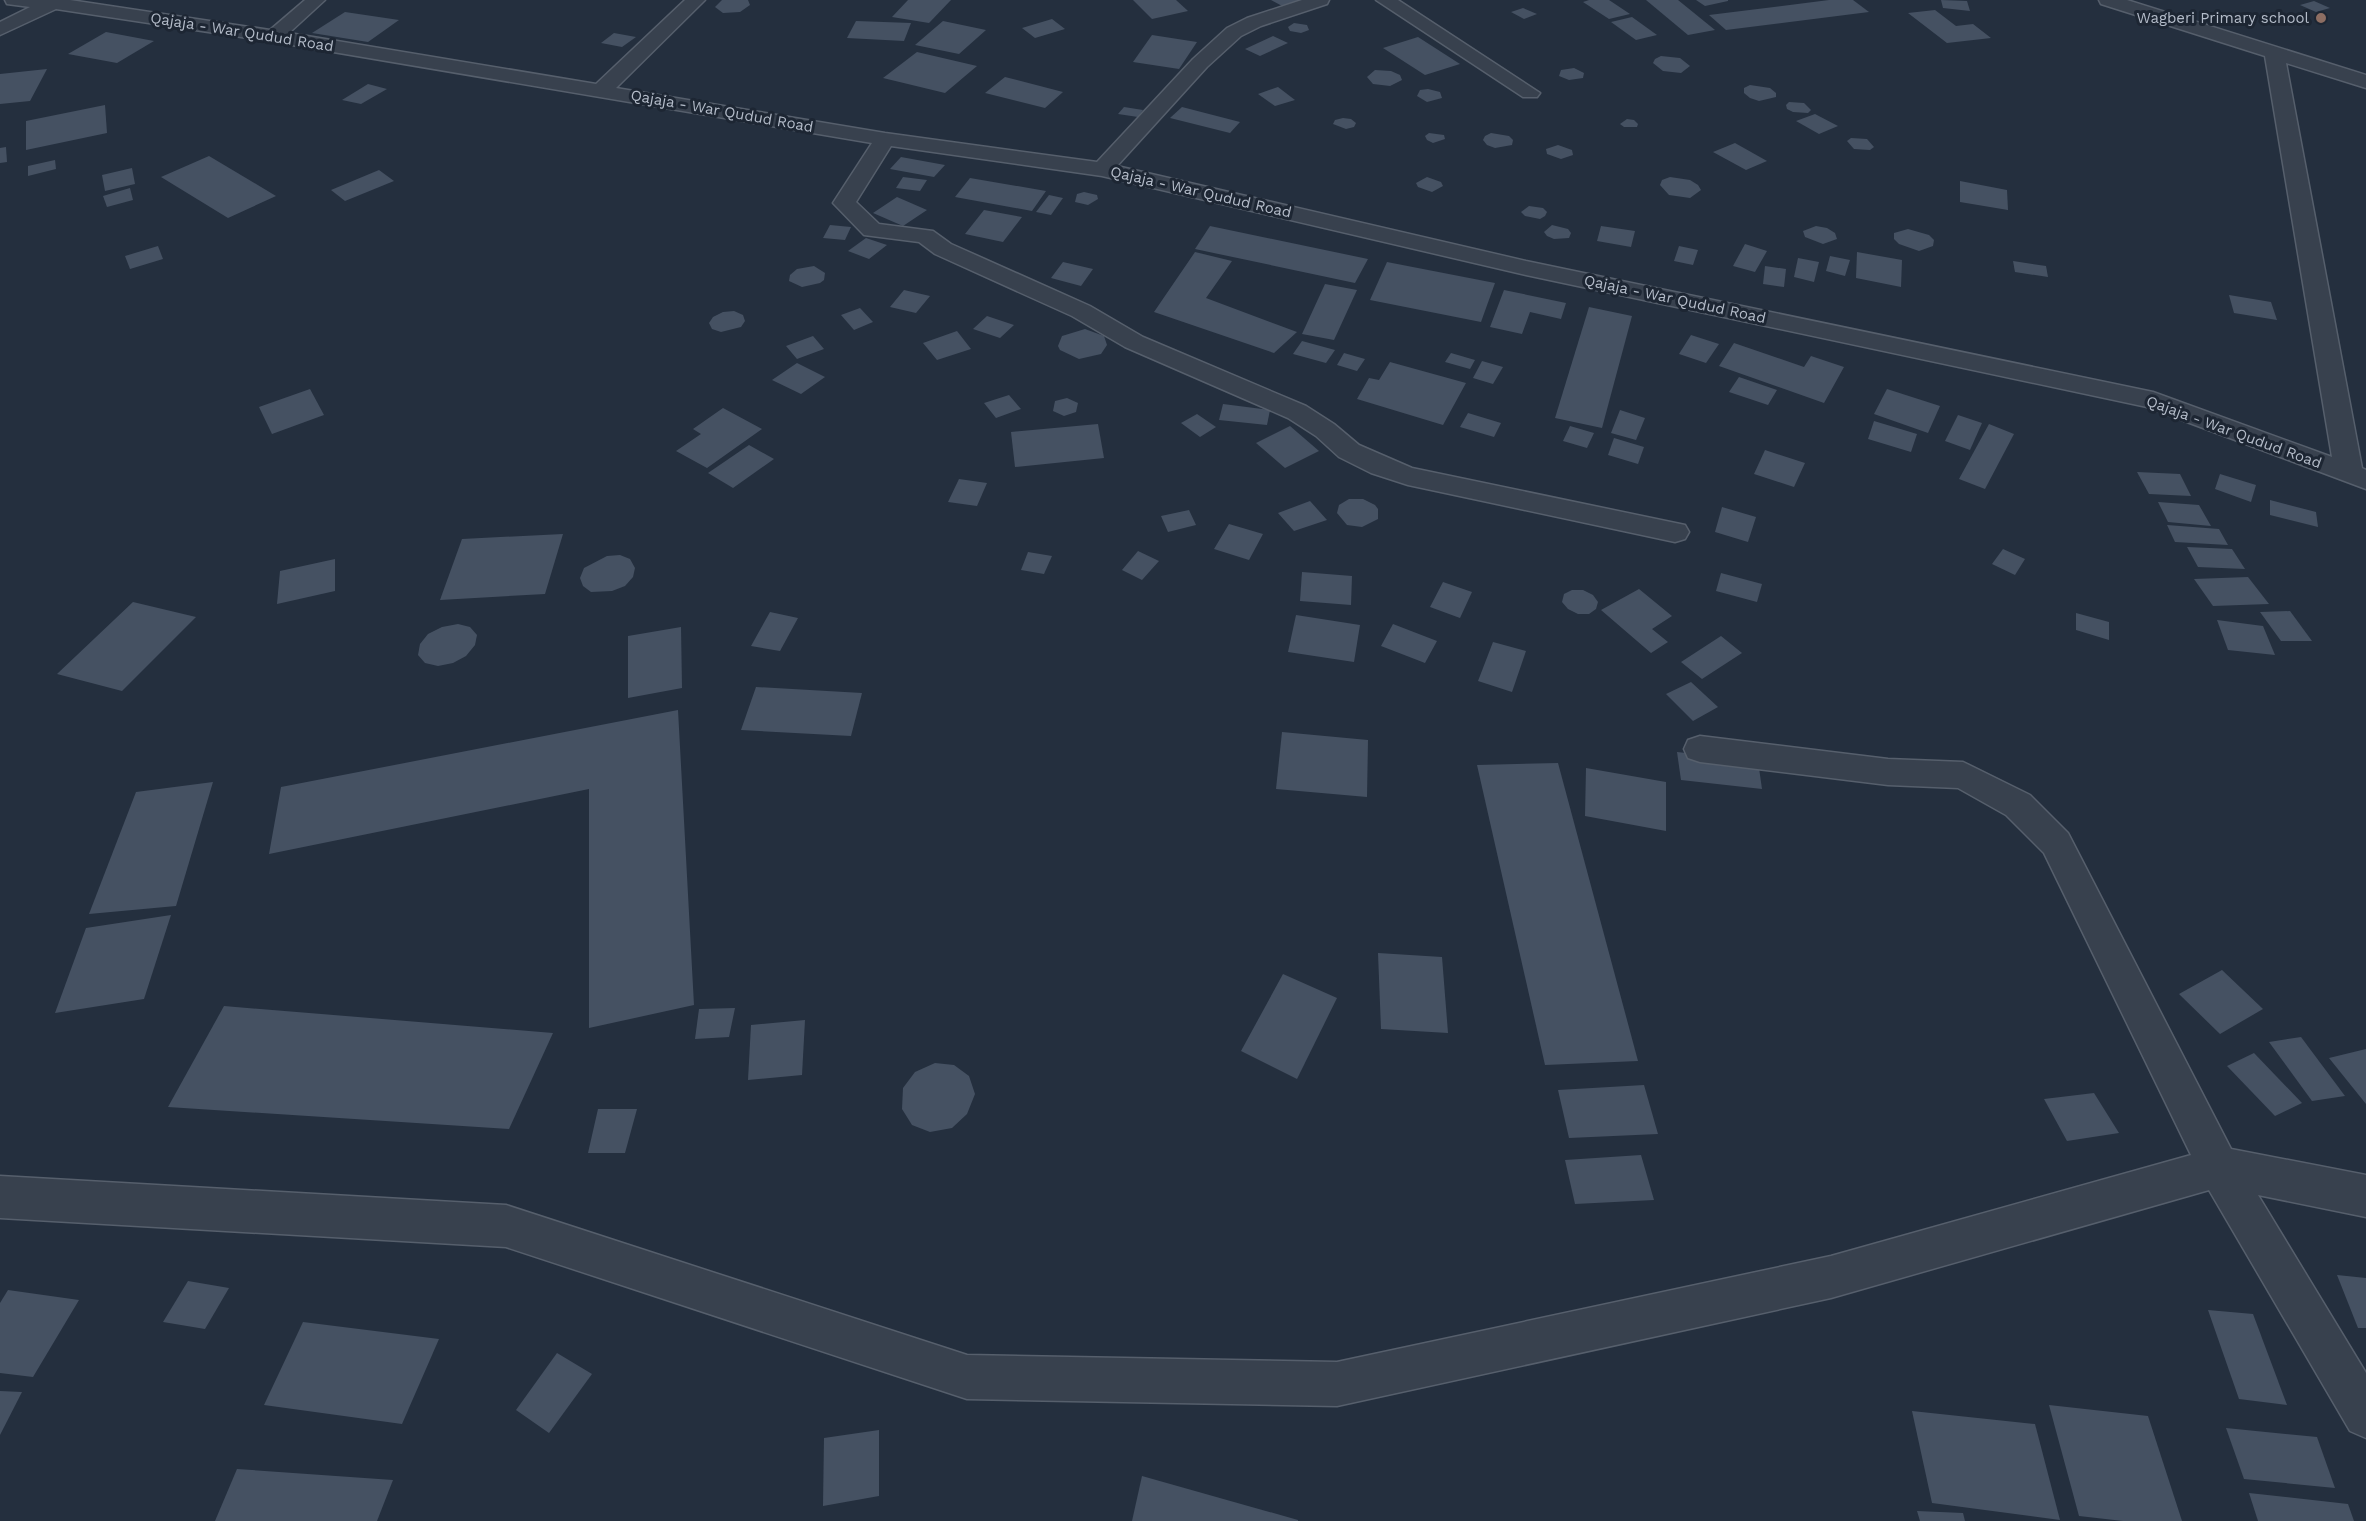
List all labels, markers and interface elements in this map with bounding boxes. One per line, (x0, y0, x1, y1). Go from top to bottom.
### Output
street label: Qajaja - War Qudud Road (149, 9, 335, 55)
place label: Wagberi Primary school (2137, 9, 2309, 27)
marker: Wagberi Primary school (2314, 11, 2328, 25)
street label: Qajaja - War Qudud Road (629, 86, 815, 136)
street label: Qajaja - War Qudud Road (1109, 162, 1293, 222)
street label: Qajaja - War Qudud Road (1582, 271, 1768, 327)
street label: Qajaja - War Qudud Road (2144, 392, 2324, 472)

